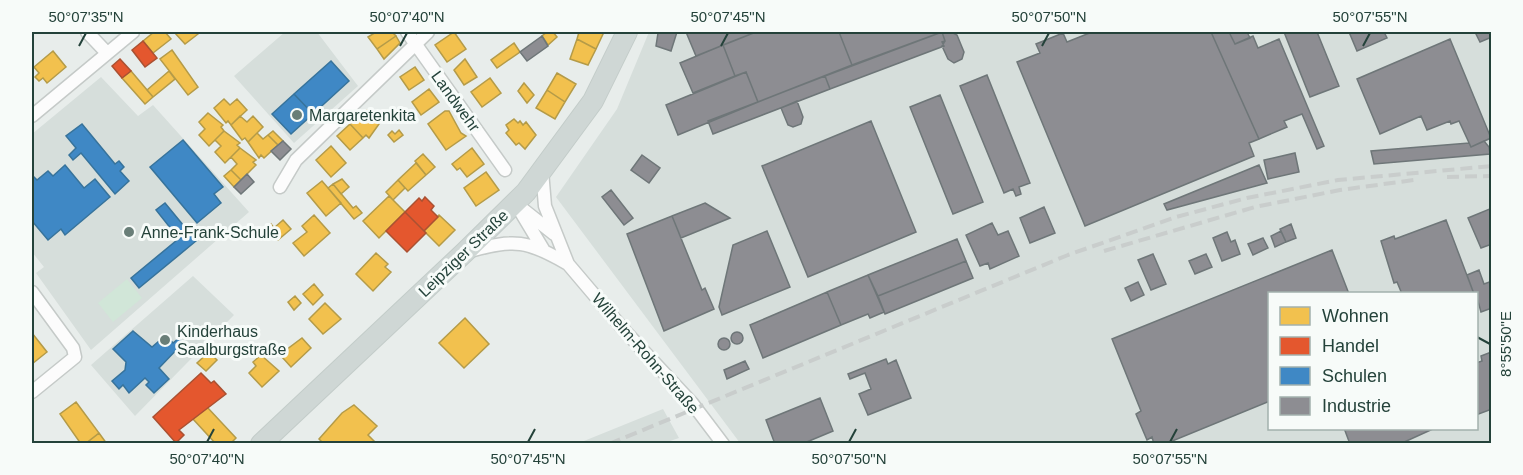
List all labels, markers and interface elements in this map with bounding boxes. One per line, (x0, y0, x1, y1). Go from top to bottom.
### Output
text: 50°07'35"N (48, 8, 124, 25)
text: 50°07'40"N (369, 8, 445, 25)
text: 50°07'45"N (690, 8, 766, 25)
text: 50°07'50"N (1011, 8, 1087, 25)
text: 50°07'55"N (1332, 8, 1408, 25)
street label: Landwehr (428, 68, 484, 135)
place label: Margaretenkita (309, 107, 416, 124)
marker: Margaretenkita (290, 108, 304, 122)
street label: Leipziger Straße (415, 206, 512, 300)
place label: Anne-Frank-Schule (141, 224, 279, 241)
marker: Anne-Frank-Schule (122, 225, 136, 239)
street label: Wilhelm-Rohn-Straße (589, 290, 703, 417)
legend (1268, 292, 1478, 430)
text: Wohnen (1322, 306, 1389, 326)
text: 8°55'50"E (1497, 311, 1514, 377)
place label: Kinderhaus Saalburgstraße (177, 323, 286, 358)
marker: Kinderhaus Saalburgstraße (158, 333, 172, 347)
text: Handel (1322, 336, 1379, 356)
text: Schulen (1322, 366, 1387, 386)
text: Industrie (1322, 396, 1391, 416)
text: 50°07'40"N (169, 450, 245, 467)
text: 50°07'45"N (490, 450, 566, 467)
text: 50°07'50"N (811, 450, 887, 467)
text: 50°07'55"N (1132, 450, 1208, 467)

